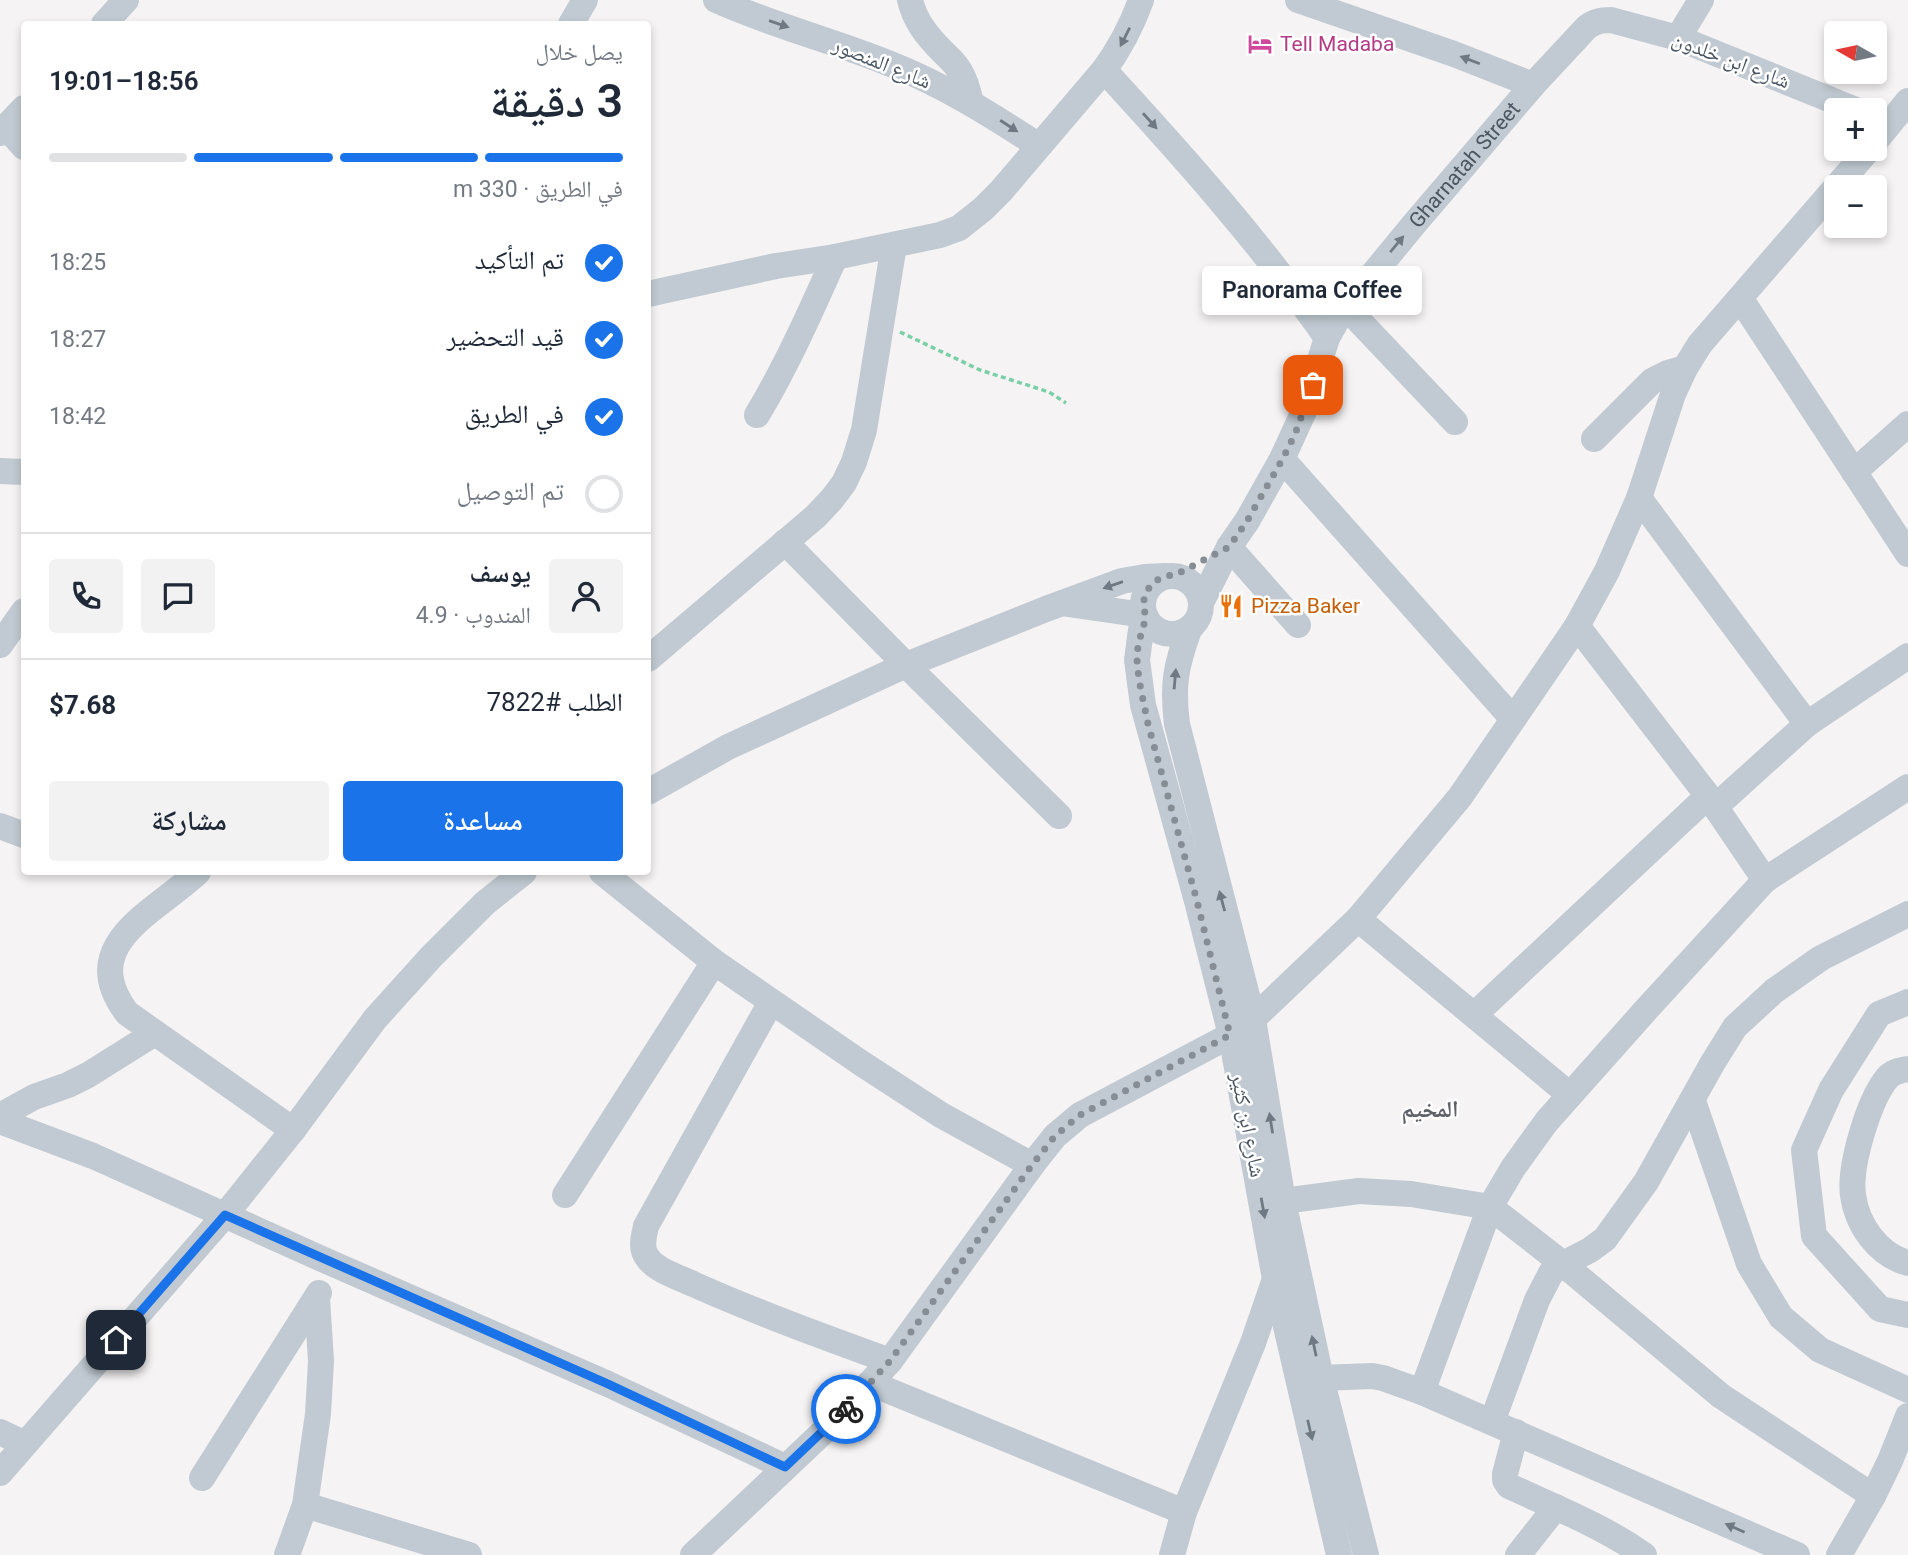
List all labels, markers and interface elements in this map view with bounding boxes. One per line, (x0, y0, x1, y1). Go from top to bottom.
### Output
one-way arrow (769, 20, 790, 30)
north arrow (1824, 21, 1886, 84)
map controls (1824, 21, 1887, 238)
one-way arrow (1120, 27, 1132, 47)
street label: شارع ابن خلدون (1668, 27, 1793, 94)
hotel icon: Tell Madaba (1246, 30, 1274, 58)
street label: شارع المنصور (828, 32, 935, 94)
place label: Tell Madaba (1280, 32, 1394, 56)
text: يصل خلال (536, 39, 623, 66)
one-way arrow (1459, 55, 1480, 66)
text: 18:56–19:01 (49, 66, 199, 96)
text: 3 دقيقة (490, 74, 623, 128)
street label: Gharnatah Street (1404, 97, 1525, 233)
button: + (1824, 98, 1887, 161)
one-way arrow (1142, 112, 1158, 129)
one-way arrow (999, 120, 1018, 133)
button: − (1824, 175, 1887, 238)
text: في الطريق · 330 m (453, 176, 623, 203)
one-way arrow (1389, 236, 1404, 253)
icon: check (585, 244, 623, 282)
text: تم التأكيد (475, 245, 564, 275)
text: 18:25 (49, 249, 106, 276)
callout: Panorama Coffee (1203, 266, 1423, 315)
text: Panorama Coffee (1222, 277, 1402, 304)
icon: check (585, 321, 623, 359)
text: قيد التحضير (446, 322, 564, 352)
text: 18:27 (49, 326, 106, 353)
pin (1283, 355, 1343, 415)
icon: bag (1294, 366, 1332, 404)
icon: check (585, 398, 623, 436)
text: في الطريق (465, 399, 564, 429)
text: 18:42 (49, 403, 106, 430)
text: تم التوصيل (457, 476, 564, 506)
text: يوسف (470, 558, 531, 588)
button: phone (49, 559, 123, 633)
button: chat (141, 559, 215, 633)
button: person (549, 559, 623, 633)
one-way arrow (1103, 580, 1124, 591)
restaurant icon: Pizza Baker (1217, 592, 1245, 620)
place label: Pizza Baker (1251, 594, 1360, 618)
text: المندوب · 4.9 (416, 602, 531, 629)
one-way arrow (1170, 668, 1181, 690)
text: الطلب #7822 (486, 687, 623, 717)
text: $7.68 (49, 690, 116, 720)
button: مشاركة (49, 781, 329, 861)
button: مساعدة (343, 781, 623, 861)
one-way arrow (1216, 890, 1227, 912)
street label: شارع ابن كثير (1225, 1070, 1270, 1179)
district label: المخيم (1401, 1096, 1459, 1125)
one-way arrow (1265, 1112, 1276, 1134)
one-way arrow (1258, 1197, 1269, 1219)
pin (86, 1310, 146, 1370)
icon: home (97, 1321, 135, 1359)
one-way arrow (1308, 1335, 1319, 1357)
courier (811, 1374, 881, 1444)
icon: bike (827, 1390, 865, 1428)
one-way arrow (1305, 1419, 1316, 1441)
one-way arrow (1724, 1522, 1745, 1533)

